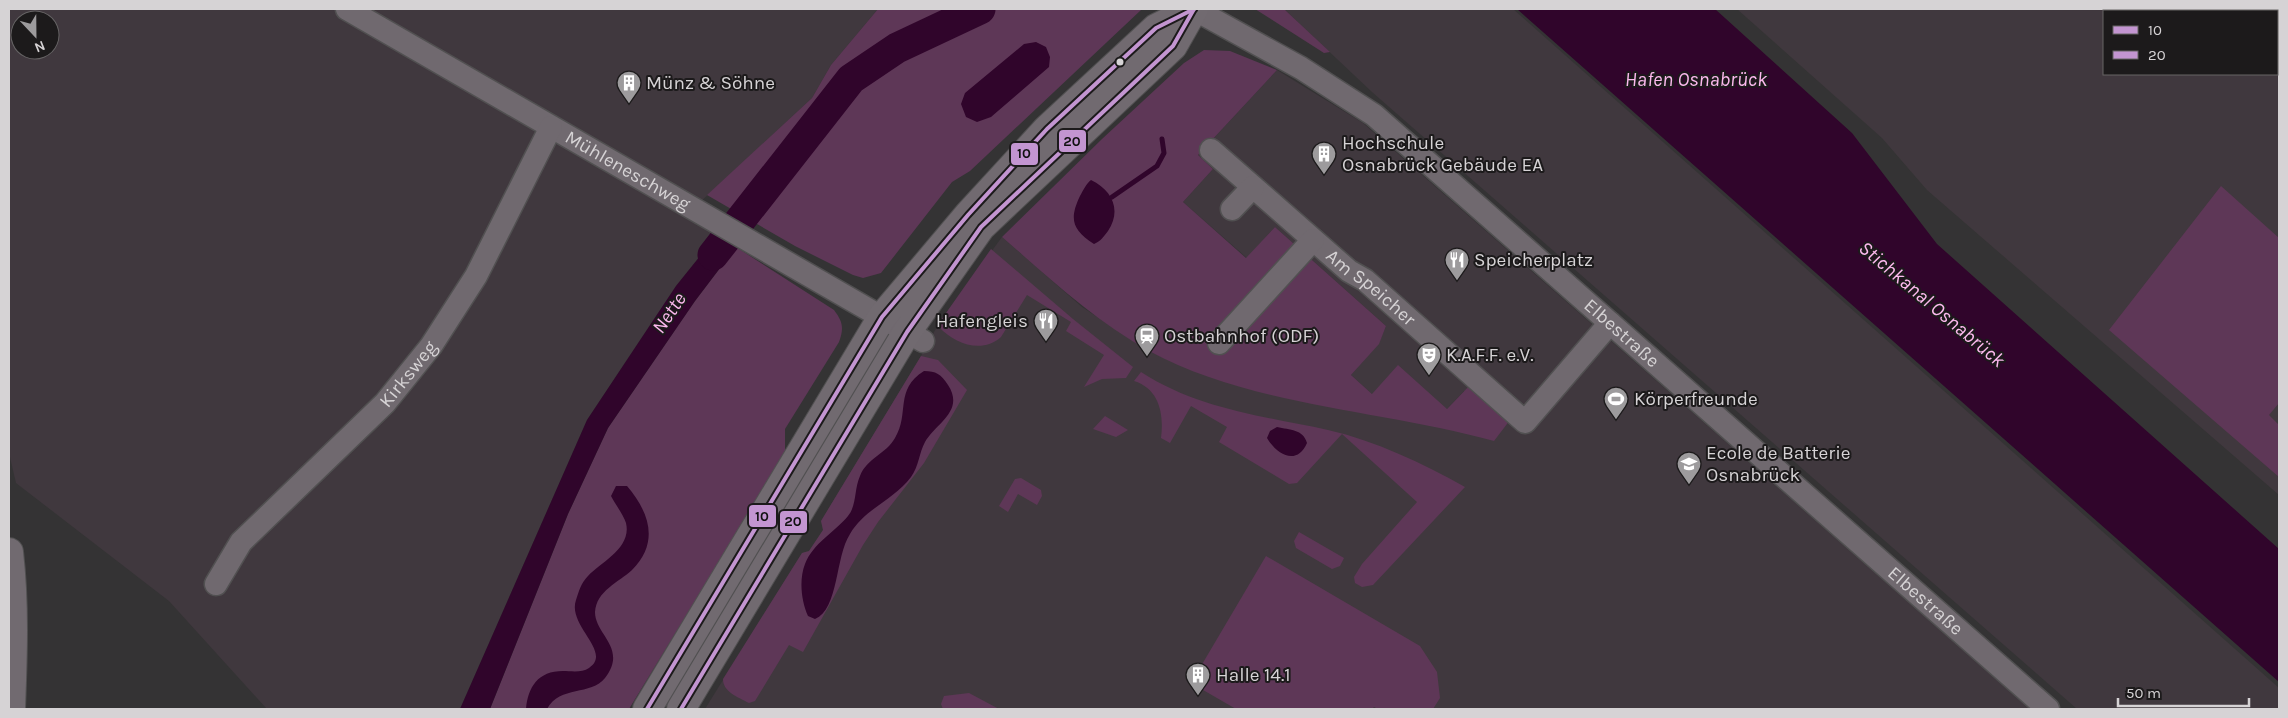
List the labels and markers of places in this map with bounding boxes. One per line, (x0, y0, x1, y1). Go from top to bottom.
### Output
unlabelled marker (1115, 57, 1125, 67)
building icon: Münz & Söhne (616, 70, 642, 104)
place label: Münz & Söhne (646, 72, 775, 94)
place label: Hochschule Osnabrück Gebäude EA (1342, 132, 1543, 176)
building icon: Hochschule Osnabrück Gebäude EA (1311, 141, 1337, 175)
restaurant icon: Speicherplatz (1444, 247, 1470, 281)
place label: Speicherplatz (1474, 249, 1593, 271)
restaurant icon: Hafengleis (1033, 308, 1059, 342)
place label: Hafengleis (936, 310, 1028, 332)
station icon: Ostbahnhof (ODF) (1134, 323, 1160, 357)
place label: Ostbahnhof (ODF) (1164, 325, 1319, 347)
theatre icon: K.A.F.F. e.V. (1416, 342, 1442, 376)
place label: K.A.F.F. e.V. (1446, 344, 1534, 366)
sports icon: Körperfreunde (1603, 386, 1629, 420)
place label: Körperfreunde (1634, 388, 1758, 410)
place label: Ecole de Batterie Osnabrück (1706, 442, 1851, 486)
school or university icon: Ecole de Batterie Osnabrück (1676, 451, 1702, 485)
building icon: Halle 14.1 (1185, 662, 1211, 696)
place label: Halle 14.1 (1216, 664, 1291, 686)

